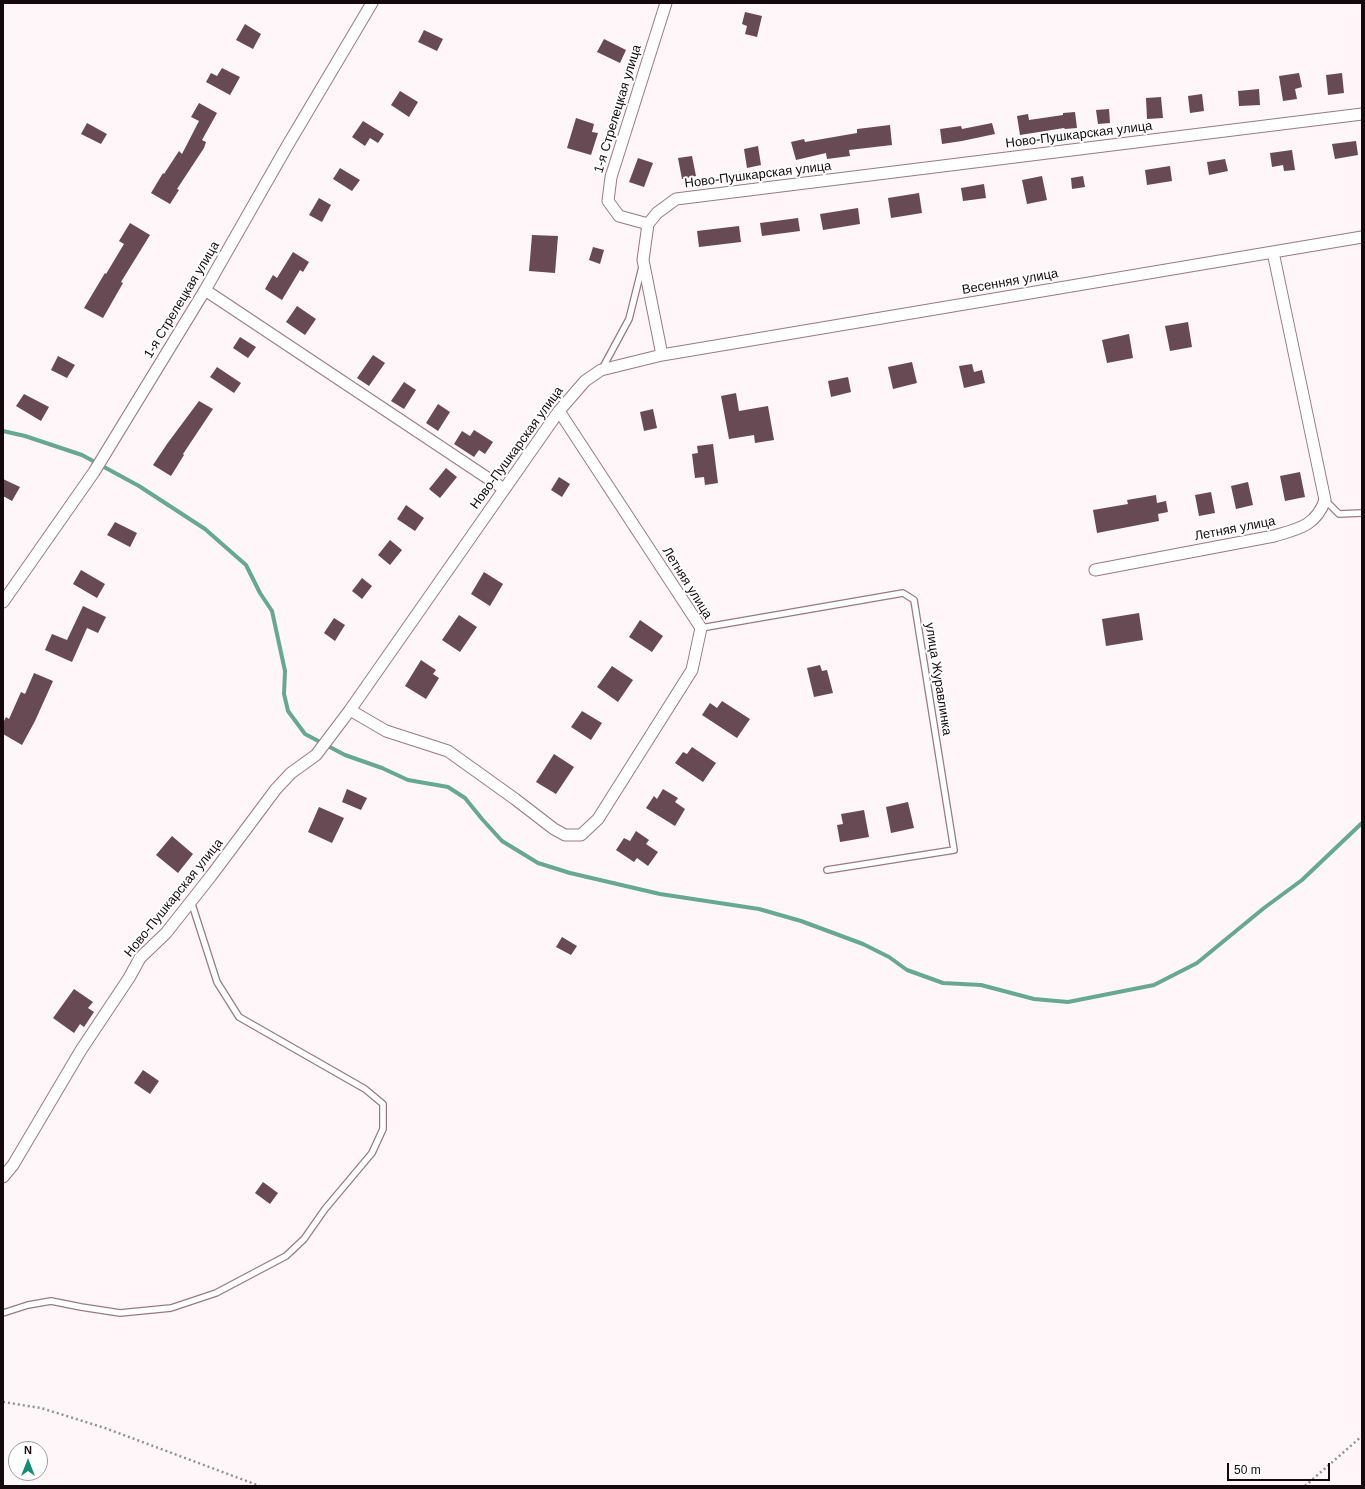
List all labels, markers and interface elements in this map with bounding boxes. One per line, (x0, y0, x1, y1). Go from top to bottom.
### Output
street label: 1-я Стрелецкая улица (591, 43, 645, 175)
street label: Ново-Пушкарская улица (1005, 118, 1153, 152)
street label: Ново-Пушкарская улица (684, 158, 832, 192)
street label: 1-я Стрелецкая улица (141, 239, 223, 361)
street label: Весенняя улица (961, 266, 1059, 298)
street label: Ново-Пушкарская улица (467, 384, 567, 512)
street label: Летняя улица (1193, 514, 1277, 544)
street label: Летняя улица (659, 544, 715, 622)
street label: улица Журавлинка (921, 622, 955, 736)
street label: Ново-Пушкарская улица (121, 836, 227, 960)
north arrow (8, 1441, 48, 1481)
text: N (24, 1444, 32, 1456)
scale bar (1229, 1455, 1332, 1481)
text: 50 m (1234, 1463, 1261, 1477)

